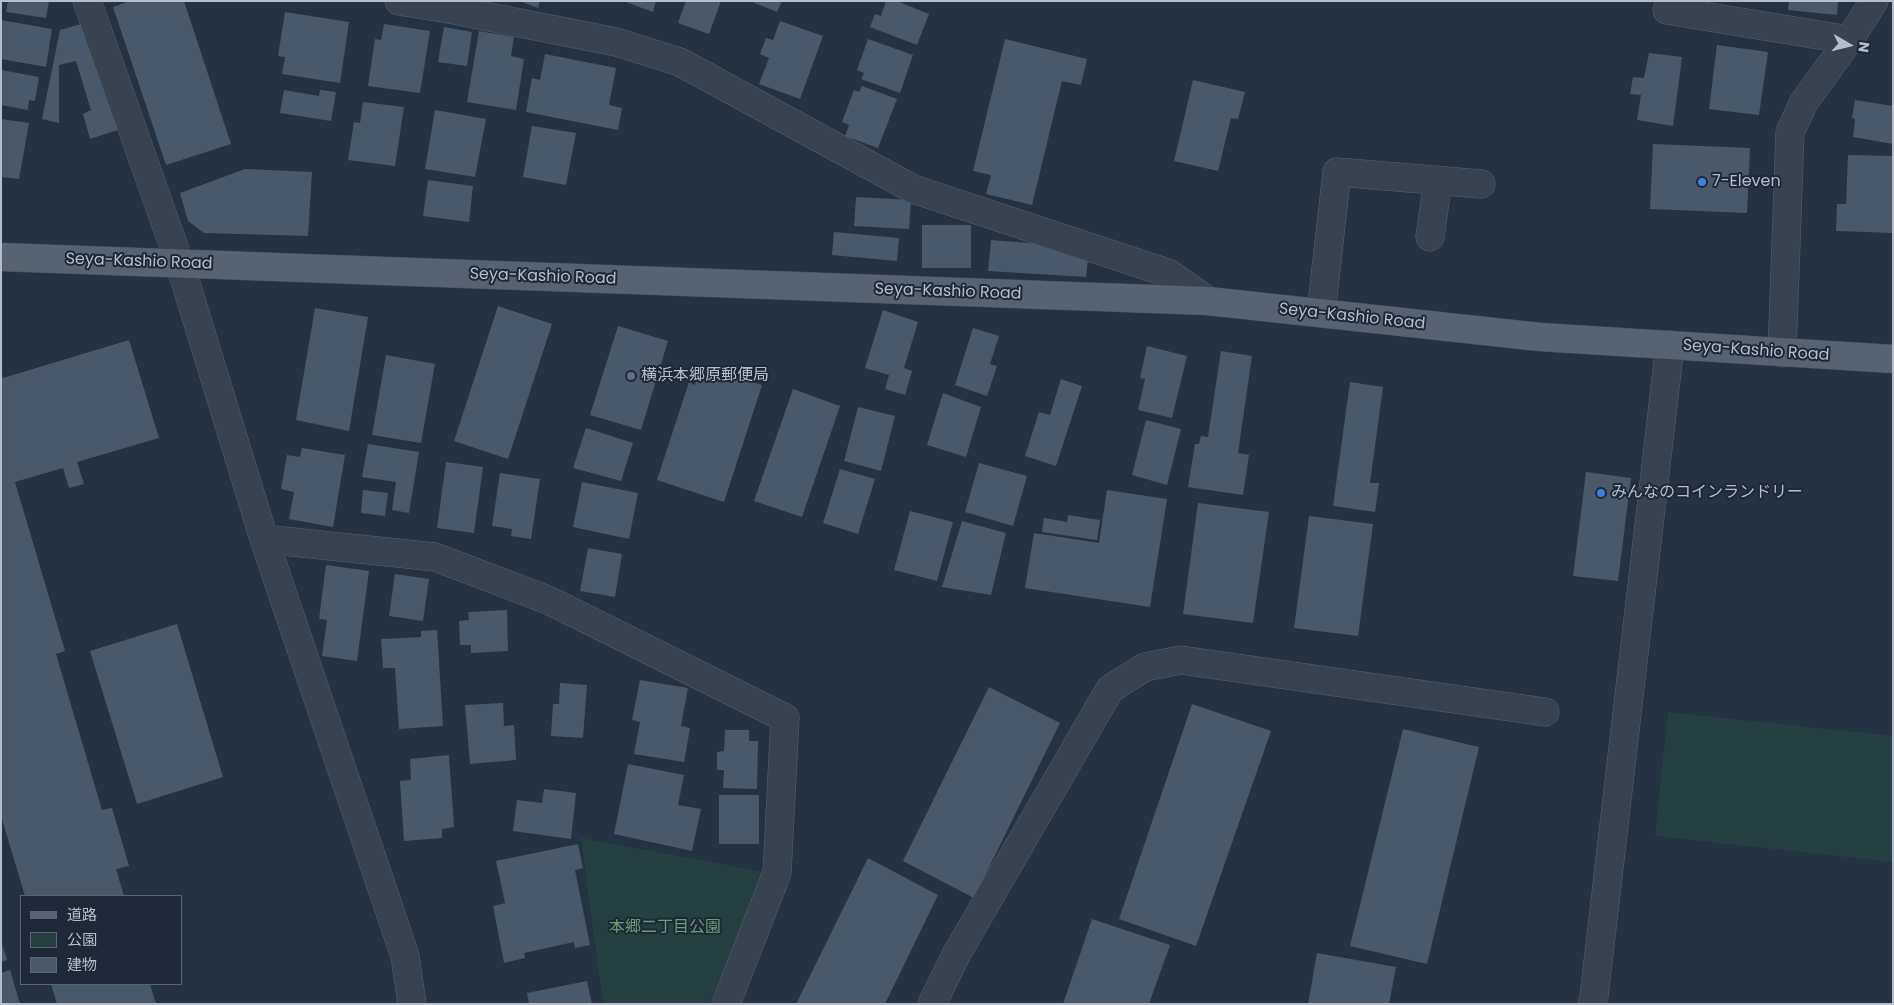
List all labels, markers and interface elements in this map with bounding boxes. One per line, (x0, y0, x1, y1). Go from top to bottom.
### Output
north arrow (1824, 20, 1874, 70)
text: N (1853, 40, 1874, 54)
place label: 7-Eleven (1712, 172, 1781, 192)
marker: 7-Eleven (1696, 176, 1708, 188)
street label: Seya-Kashio Road (65, 250, 213, 274)
street label: Seya-Kashio Road (469, 265, 617, 289)
street label: Seya-Kashio Road (874, 280, 1022, 304)
street label: Seya-Kashio Road (1278, 300, 1426, 334)
street label: Seya-Kashio Road (1682, 336, 1830, 366)
place label: 横浜本郷原郵便局 (641, 366, 769, 386)
marker: 横浜本郷原郵便局 (625, 370, 637, 382)
place label: みんなのコインランドリー (1611, 483, 1803, 503)
marker: みんなのコインランドリー (1595, 487, 1607, 499)
legend (20, 895, 182, 985)
text: 道路 (67, 904, 97, 925)
park label: 本郷二丁目公園 (609, 918, 721, 938)
text: 公園 (67, 929, 97, 950)
text: 建物 (67, 954, 97, 975)

